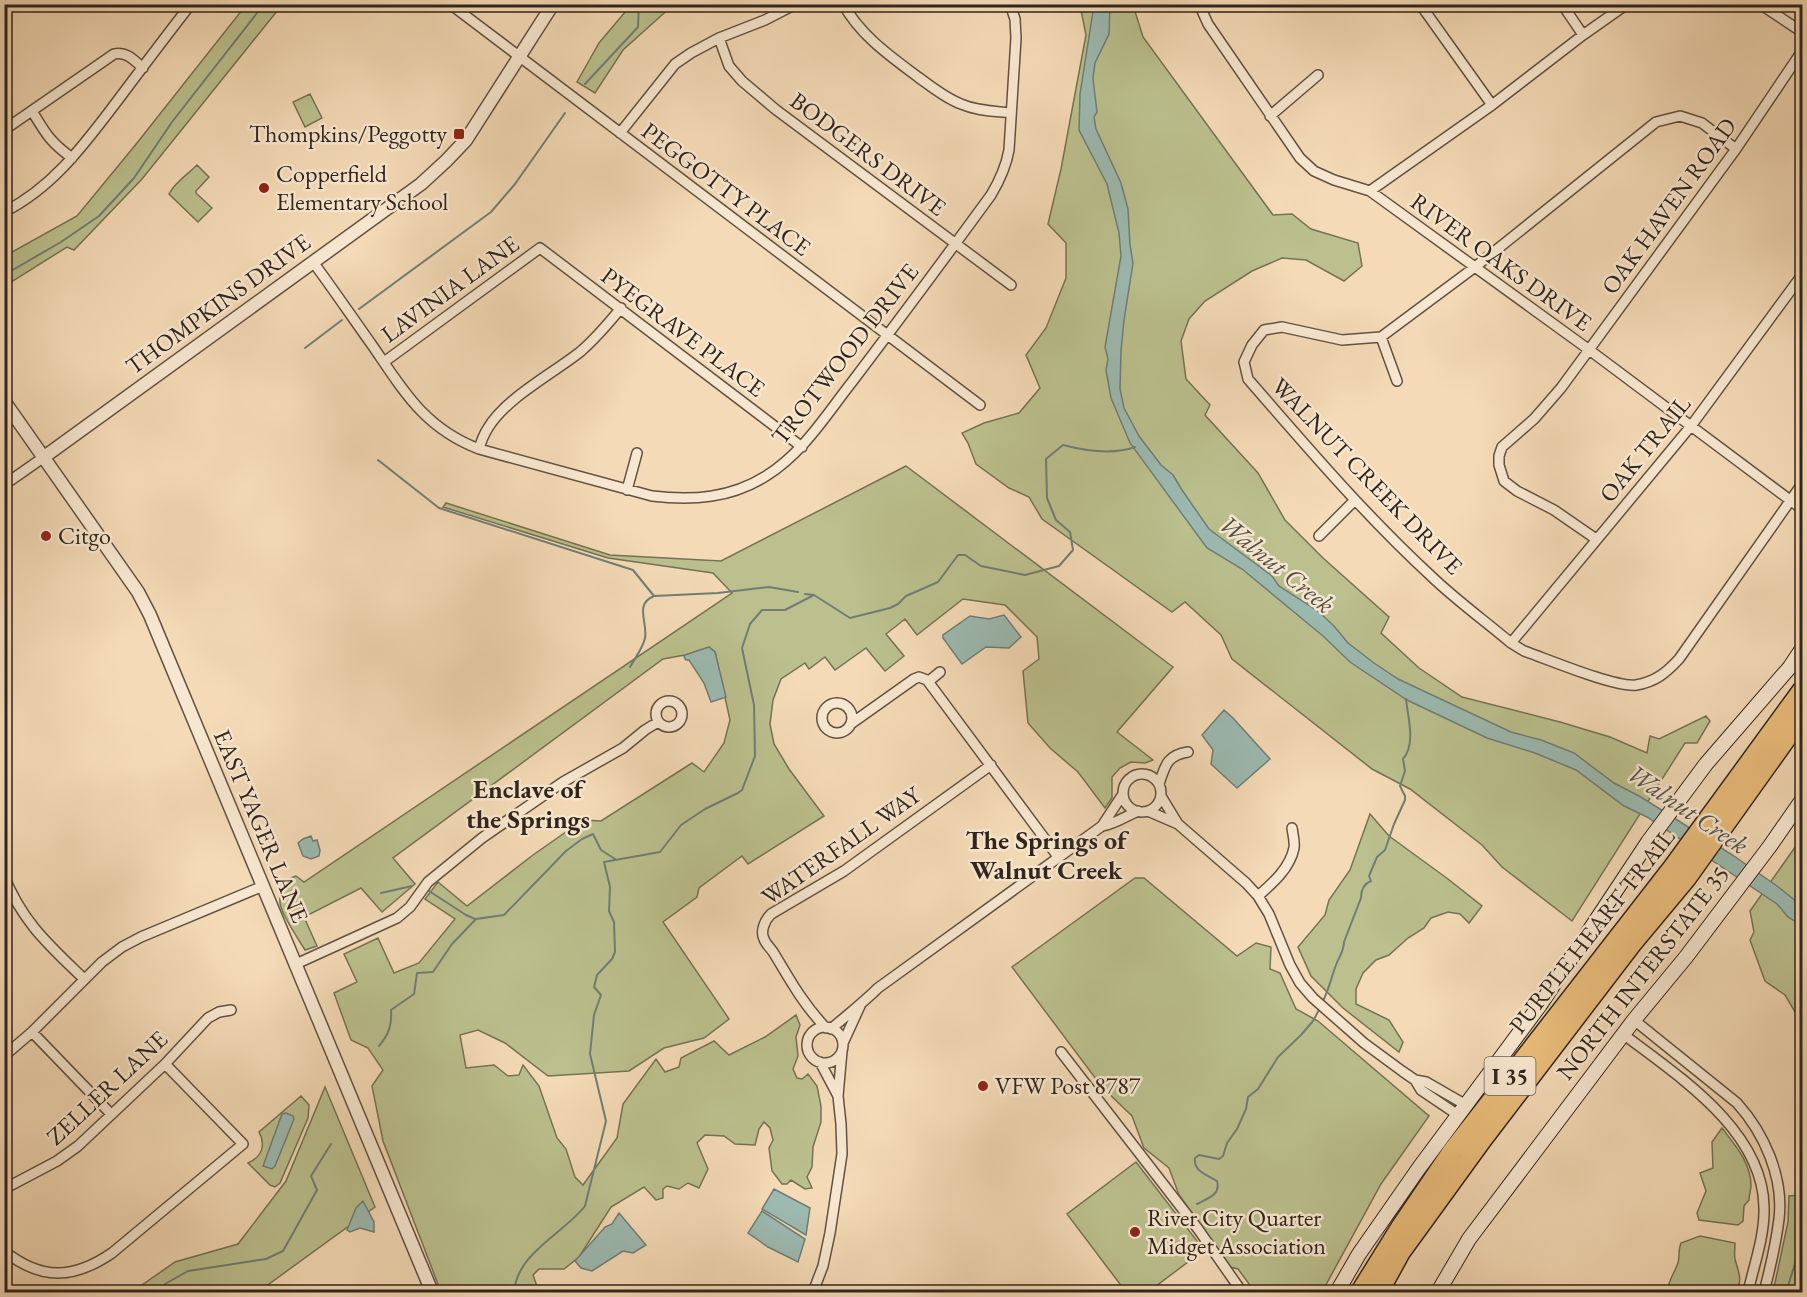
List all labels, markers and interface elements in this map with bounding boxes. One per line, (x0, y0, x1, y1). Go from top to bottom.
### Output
street label: BODGERS DRIVE (784, 85, 953, 222)
street label: OAK HAVEN ROAD (1594, 111, 1743, 300)
street label: PEGGOTTY PLACE (635, 115, 817, 262)
place label: Thompkins/Peggotty (249, 118, 447, 149)
marker: Thompkins/Peggotty (452, 127, 466, 141)
place label: Copperfield Elementary School (276, 158, 448, 217)
marker: Copperfield Elementary School (257, 181, 271, 195)
street label: RIVER OAKS DRIVE (1405, 185, 1598, 338)
street label: THOMPKINS DRIVE (119, 226, 316, 381)
street label: LAVINIA LANE (375, 228, 525, 349)
street label: TROTWOOD DRIVE (764, 257, 925, 451)
street label: PYEGRAVE PLACE (595, 260, 772, 403)
street label: WALNUT CREEK DRIVE (1265, 370, 1470, 581)
street label: OAK TRAIL (1592, 389, 1697, 508)
water label: Walnut Creek (1212, 507, 1342, 621)
place label: Citgo (58, 520, 111, 551)
marker: Citgo (39, 529, 53, 543)
street label: EAST YAGER LANE (207, 725, 316, 927)
water label: Walnut Creek (1621, 756, 1755, 862)
district label: Enclave of the Springs (466, 772, 590, 836)
street label: WATERFALL WAY (755, 779, 927, 912)
street label: PURPLE HEART TRAIL (1502, 822, 1681, 1039)
district label: The Springs of Walnut Creek (966, 823, 1130, 887)
street label: NORTH INTERSTATE 35 (1549, 859, 1736, 1086)
street label: ZELLER LANE (40, 1024, 174, 1152)
road number: I 35 (1484, 1057, 1536, 1095)
place label: VFW Post 8787 (995, 1070, 1141, 1101)
marker: VFW Post 8787 (976, 1079, 990, 1093)
place label: River City Quarter Midget Association (1147, 1202, 1326, 1261)
marker: River City Quarter Midget Association (1128, 1225, 1142, 1239)

